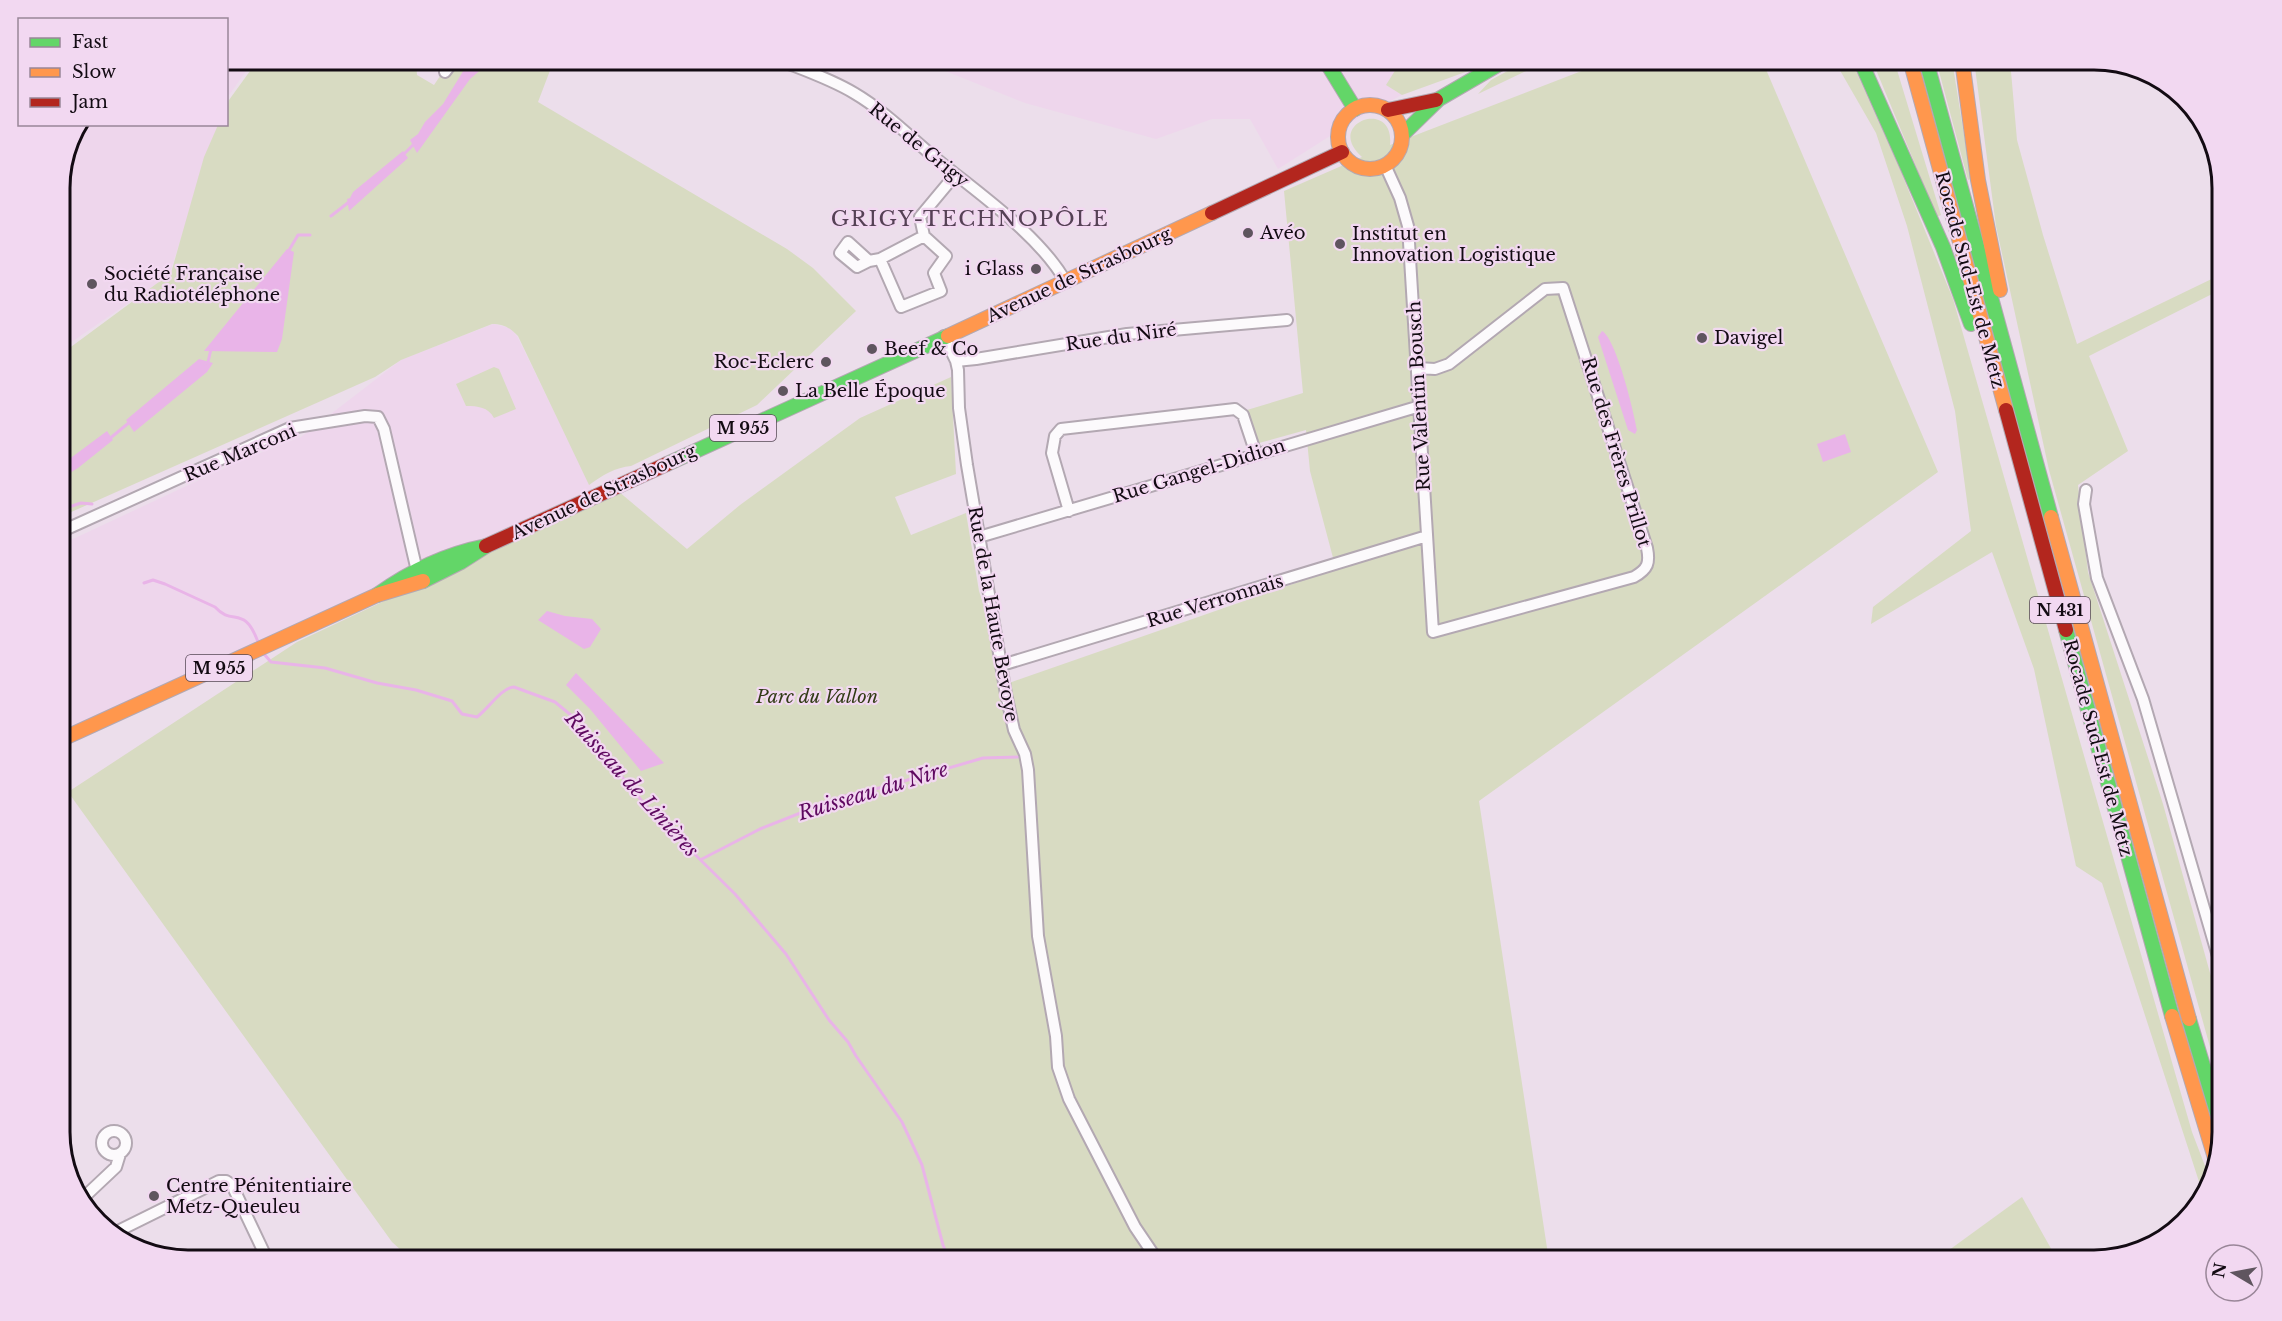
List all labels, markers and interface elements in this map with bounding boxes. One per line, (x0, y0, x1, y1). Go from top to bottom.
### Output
legend (18, 18, 228, 126)
text: Fast (72, 31, 109, 53)
text: Slow (72, 61, 117, 83)
text: Jam (70, 91, 108, 113)
street label: Rue de Grigy (865, 98, 974, 192)
street label: Rocade Sud-Est de Metz (1930, 169, 2010, 391)
district label: GRIGY-TECHNOPÔLE (831, 206, 1109, 232)
street label: Avenue de Strasbourg (982, 222, 1175, 328)
place label: Avéo (1259, 222, 1306, 244)
place label: Institut en Innovation Logistique (1352, 223, 1556, 266)
marker: Avéo (1241, 226, 1255, 240)
marker: Institut en Innovation Logistique (1333, 237, 1347, 251)
place label: i Glass (965, 258, 1024, 280)
marker: i Glass (1029, 262, 1043, 276)
place label: Société Française du Radiotéléphone (104, 263, 280, 306)
marker: Société Française du Radiotéléphone (85, 277, 99, 291)
street label: Rue Valentin Bousch (1403, 300, 1435, 492)
street label: Rue du Niré (1064, 318, 1178, 356)
place label: Davigel (1714, 327, 1784, 349)
marker: Davigel (1695, 331, 1709, 345)
place label: Beef & Co (884, 338, 978, 360)
marker: Beef & Co (865, 342, 879, 356)
place label: Roc-Eclerc (714, 351, 814, 373)
street label: Rue des Frères Prillot (1577, 354, 1655, 550)
marker: Roc-Eclerc (819, 355, 833, 369)
place label: La Belle Époque (795, 379, 946, 402)
marker: La Belle Époque (776, 384, 790, 398)
road number: M 955 (710, 415, 776, 441)
street label: Rue Marconi (181, 419, 299, 487)
street label: Rue Gangel-Didion (1110, 434, 1288, 508)
street label: Avenue de Strasbourg (507, 439, 700, 545)
street label: Rue de la Haute Bevoye (963, 505, 1023, 723)
street label: Rue Verronnais (1144, 570, 1286, 632)
road number: N 431 (2030, 597, 2090, 623)
street label: Rocade Sud-Est de Metz (2058, 637, 2138, 859)
road number: M 955 (186, 655, 252, 681)
park label: Parc du Vallon (755, 686, 878, 708)
water label: Ruisseau de Linières (560, 706, 704, 862)
water label: Ruisseau du Nire (794, 757, 951, 826)
place label: Centre Pénitentiaire Metz-Queuleu (166, 1175, 352, 1218)
marker: Centre Pénitentiaire Metz-Queuleu (147, 1189, 161, 1203)
north arrow (2204, 1243, 2264, 1303)
text: N (2208, 1261, 2230, 1280)

